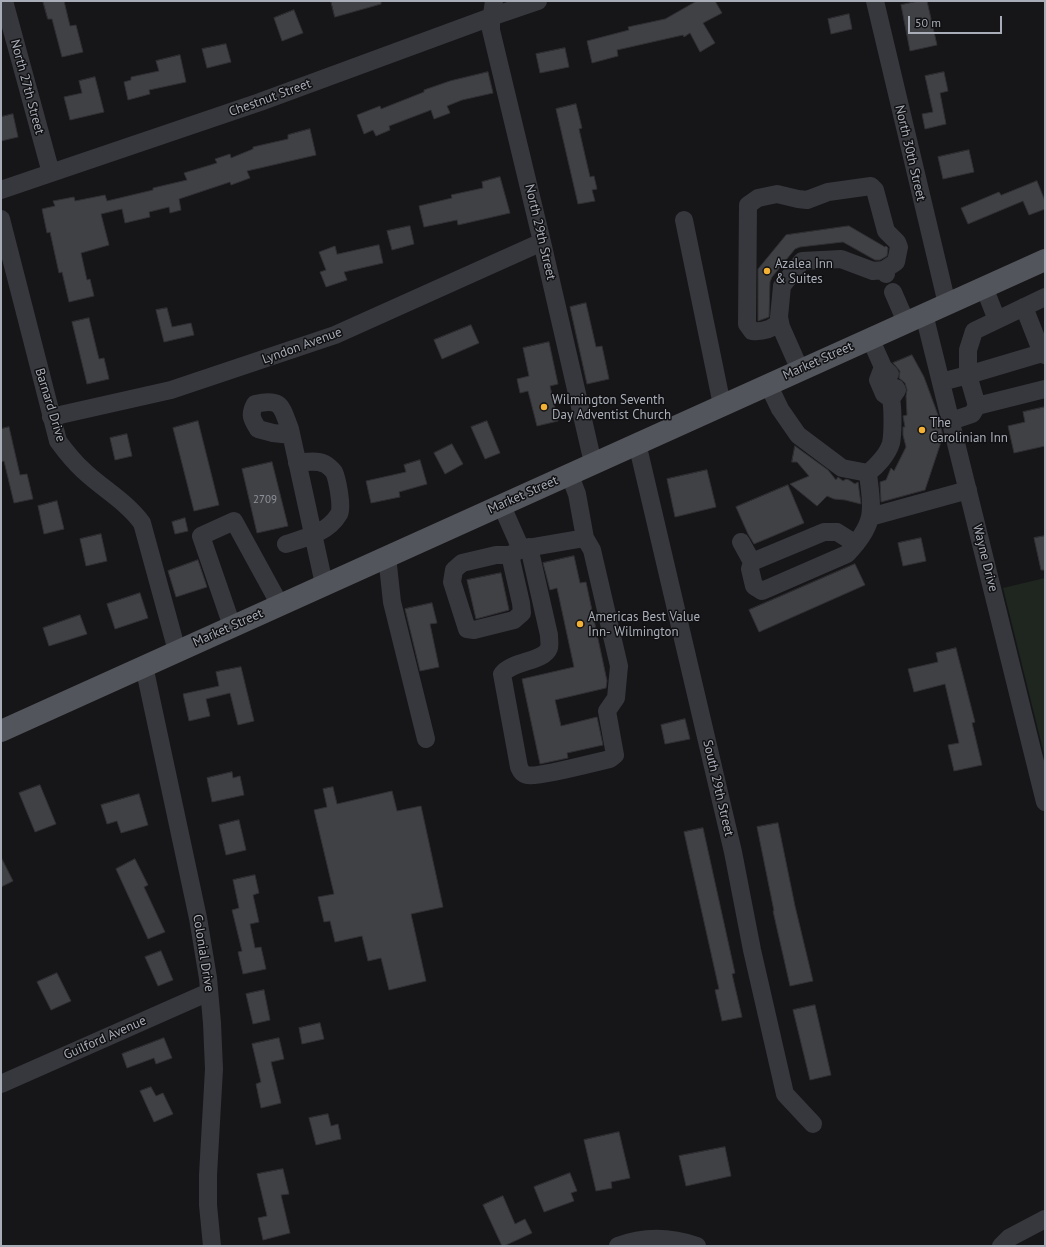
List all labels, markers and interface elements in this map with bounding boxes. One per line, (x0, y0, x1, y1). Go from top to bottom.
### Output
scale bar (910, 8, 1004, 34)
text: 50 m (915, 15, 941, 30)
street label: North 27th Street (7, 38, 47, 136)
street label: Chestnut Street (227, 76, 313, 120)
street label: North 30th Street (891, 104, 929, 202)
street label: North 29th Street (521, 183, 559, 281)
place label: Azalea Inn & Suites (775, 256, 833, 287)
marker: Azalea Inn & Suites (762, 266, 772, 276)
street label: Lyndon Avenue (260, 324, 344, 368)
street label: Market Street (781, 339, 855, 383)
street label: Barnard Drive (31, 366, 69, 444)
place label: Wilmington Seventh Day Adventist Church (552, 392, 671, 423)
marker: Wilmington Seventh Day Adventist Church (539, 402, 549, 412)
place label: The Carolinian Inn (930, 415, 1008, 446)
marker: The Carolinian Inn (917, 425, 927, 435)
street label: Market Street (486, 473, 560, 517)
house number: 2709 (253, 493, 277, 507)
street label: Wayne Drive (969, 523, 1001, 593)
street label: Market Street (191, 606, 265, 650)
place label: Americas Best Value Inn- Wilmington (588, 609, 700, 640)
marker: Americas Best Value Inn- Wilmington (575, 619, 585, 629)
street label: South 29th Street (699, 738, 737, 838)
street label: Colonial Drive (189, 913, 217, 993)
street label: Guilford Avenue (61, 1013, 149, 1063)

